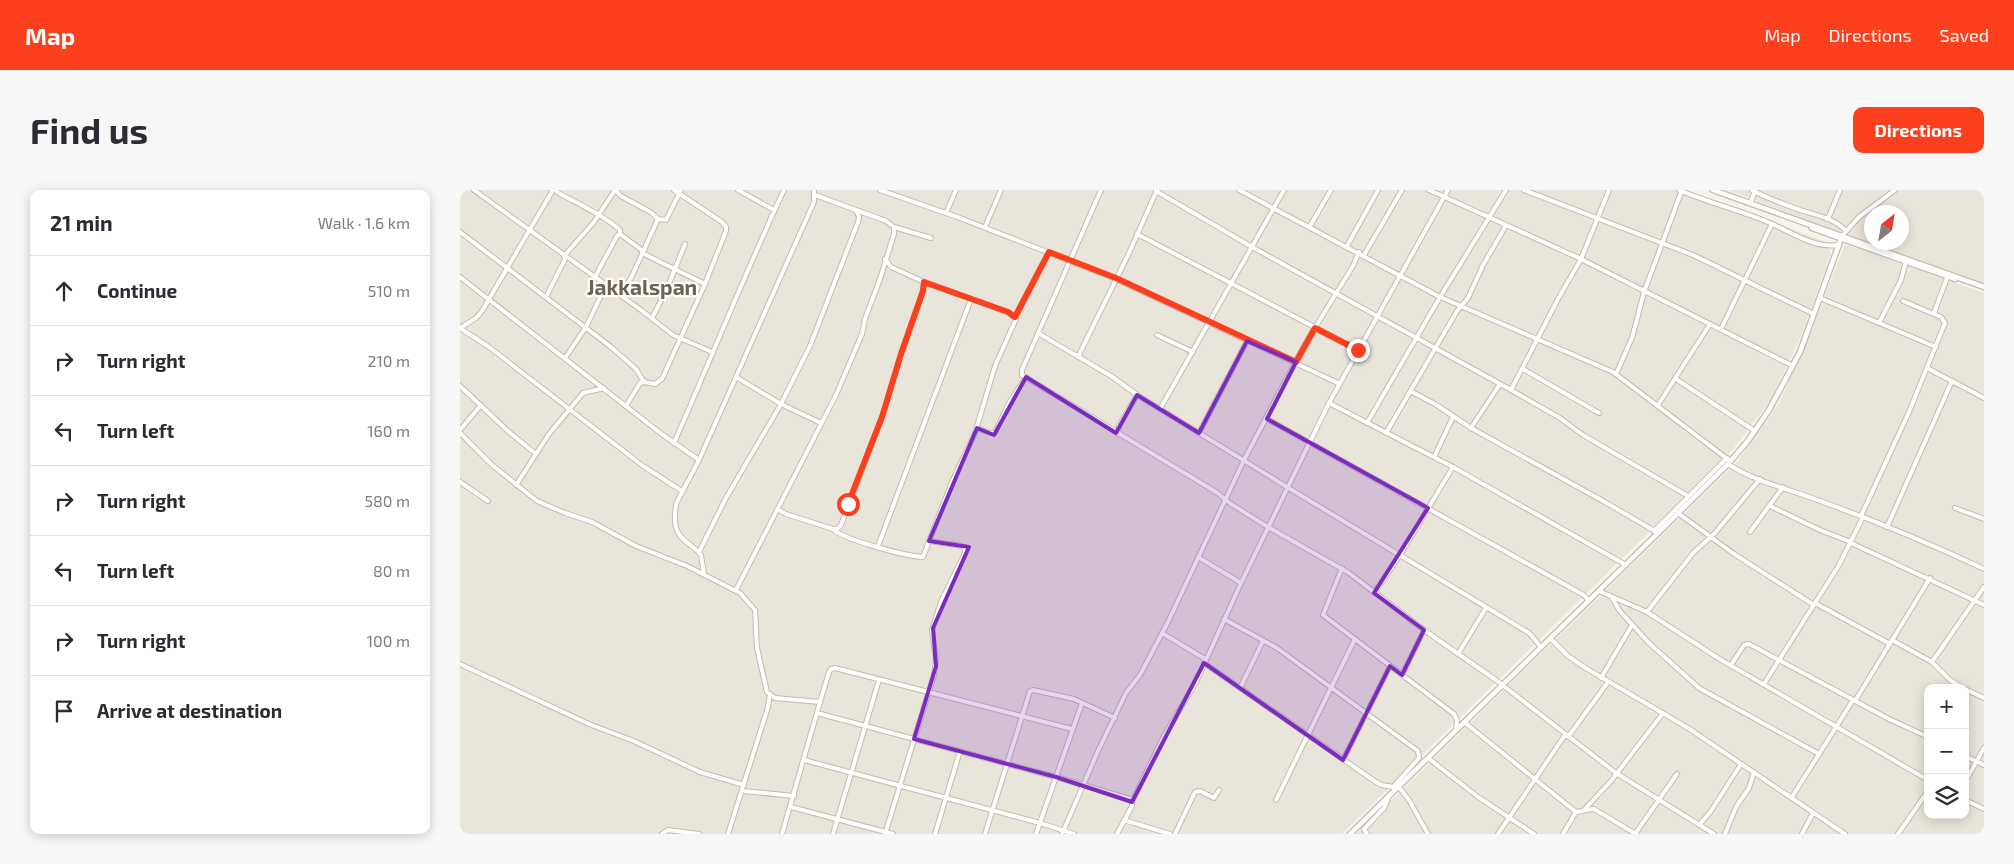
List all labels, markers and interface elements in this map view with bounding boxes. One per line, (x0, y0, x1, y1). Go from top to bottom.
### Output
text: Map (25, 21, 75, 50)
text: Map (1764, 24, 1801, 46)
text: Directions (1829, 24, 1912, 46)
text: Saved (1940, 24, 1989, 46)
button: Directions (1853, 107, 1984, 153)
text: Find us (30, 109, 148, 151)
north arrow (1864, 205, 1909, 250)
text: 21 min (50, 210, 113, 235)
text: Walk · 1.6 km (318, 213, 410, 232)
district label: Jakkalspan (587, 274, 697, 299)
icon: ahead (50, 277, 78, 305)
text: Continue (97, 279, 177, 302)
text: 510 m (368, 281, 410, 300)
route end (1347, 339, 1370, 362)
icon: right (50, 347, 78, 375)
text: Turn right (97, 349, 185, 372)
text: 210 m (367, 351, 410, 370)
icon: left (50, 417, 78, 445)
text: Turn left (97, 419, 174, 442)
text: 160 m (367, 421, 410, 440)
icon: right (50, 487, 78, 515)
text: Turn right (97, 489, 185, 512)
text: 580 m (364, 491, 410, 510)
route start (837, 493, 860, 516)
icon: left (50, 557, 78, 585)
text: Turn left (97, 559, 174, 582)
text: 80 m (373, 561, 410, 580)
icon: right (50, 627, 78, 655)
text: Turn right (97, 629, 185, 652)
text: 100 m (367, 631, 410, 650)
map controls (1924, 684, 1969, 819)
button: + (1924, 684, 1969, 729)
icon: arrive (50, 697, 78, 725)
text: Arrive at destination (97, 699, 282, 722)
button: − (1924, 729, 1969, 774)
button: layers (1924, 774, 1969, 819)

